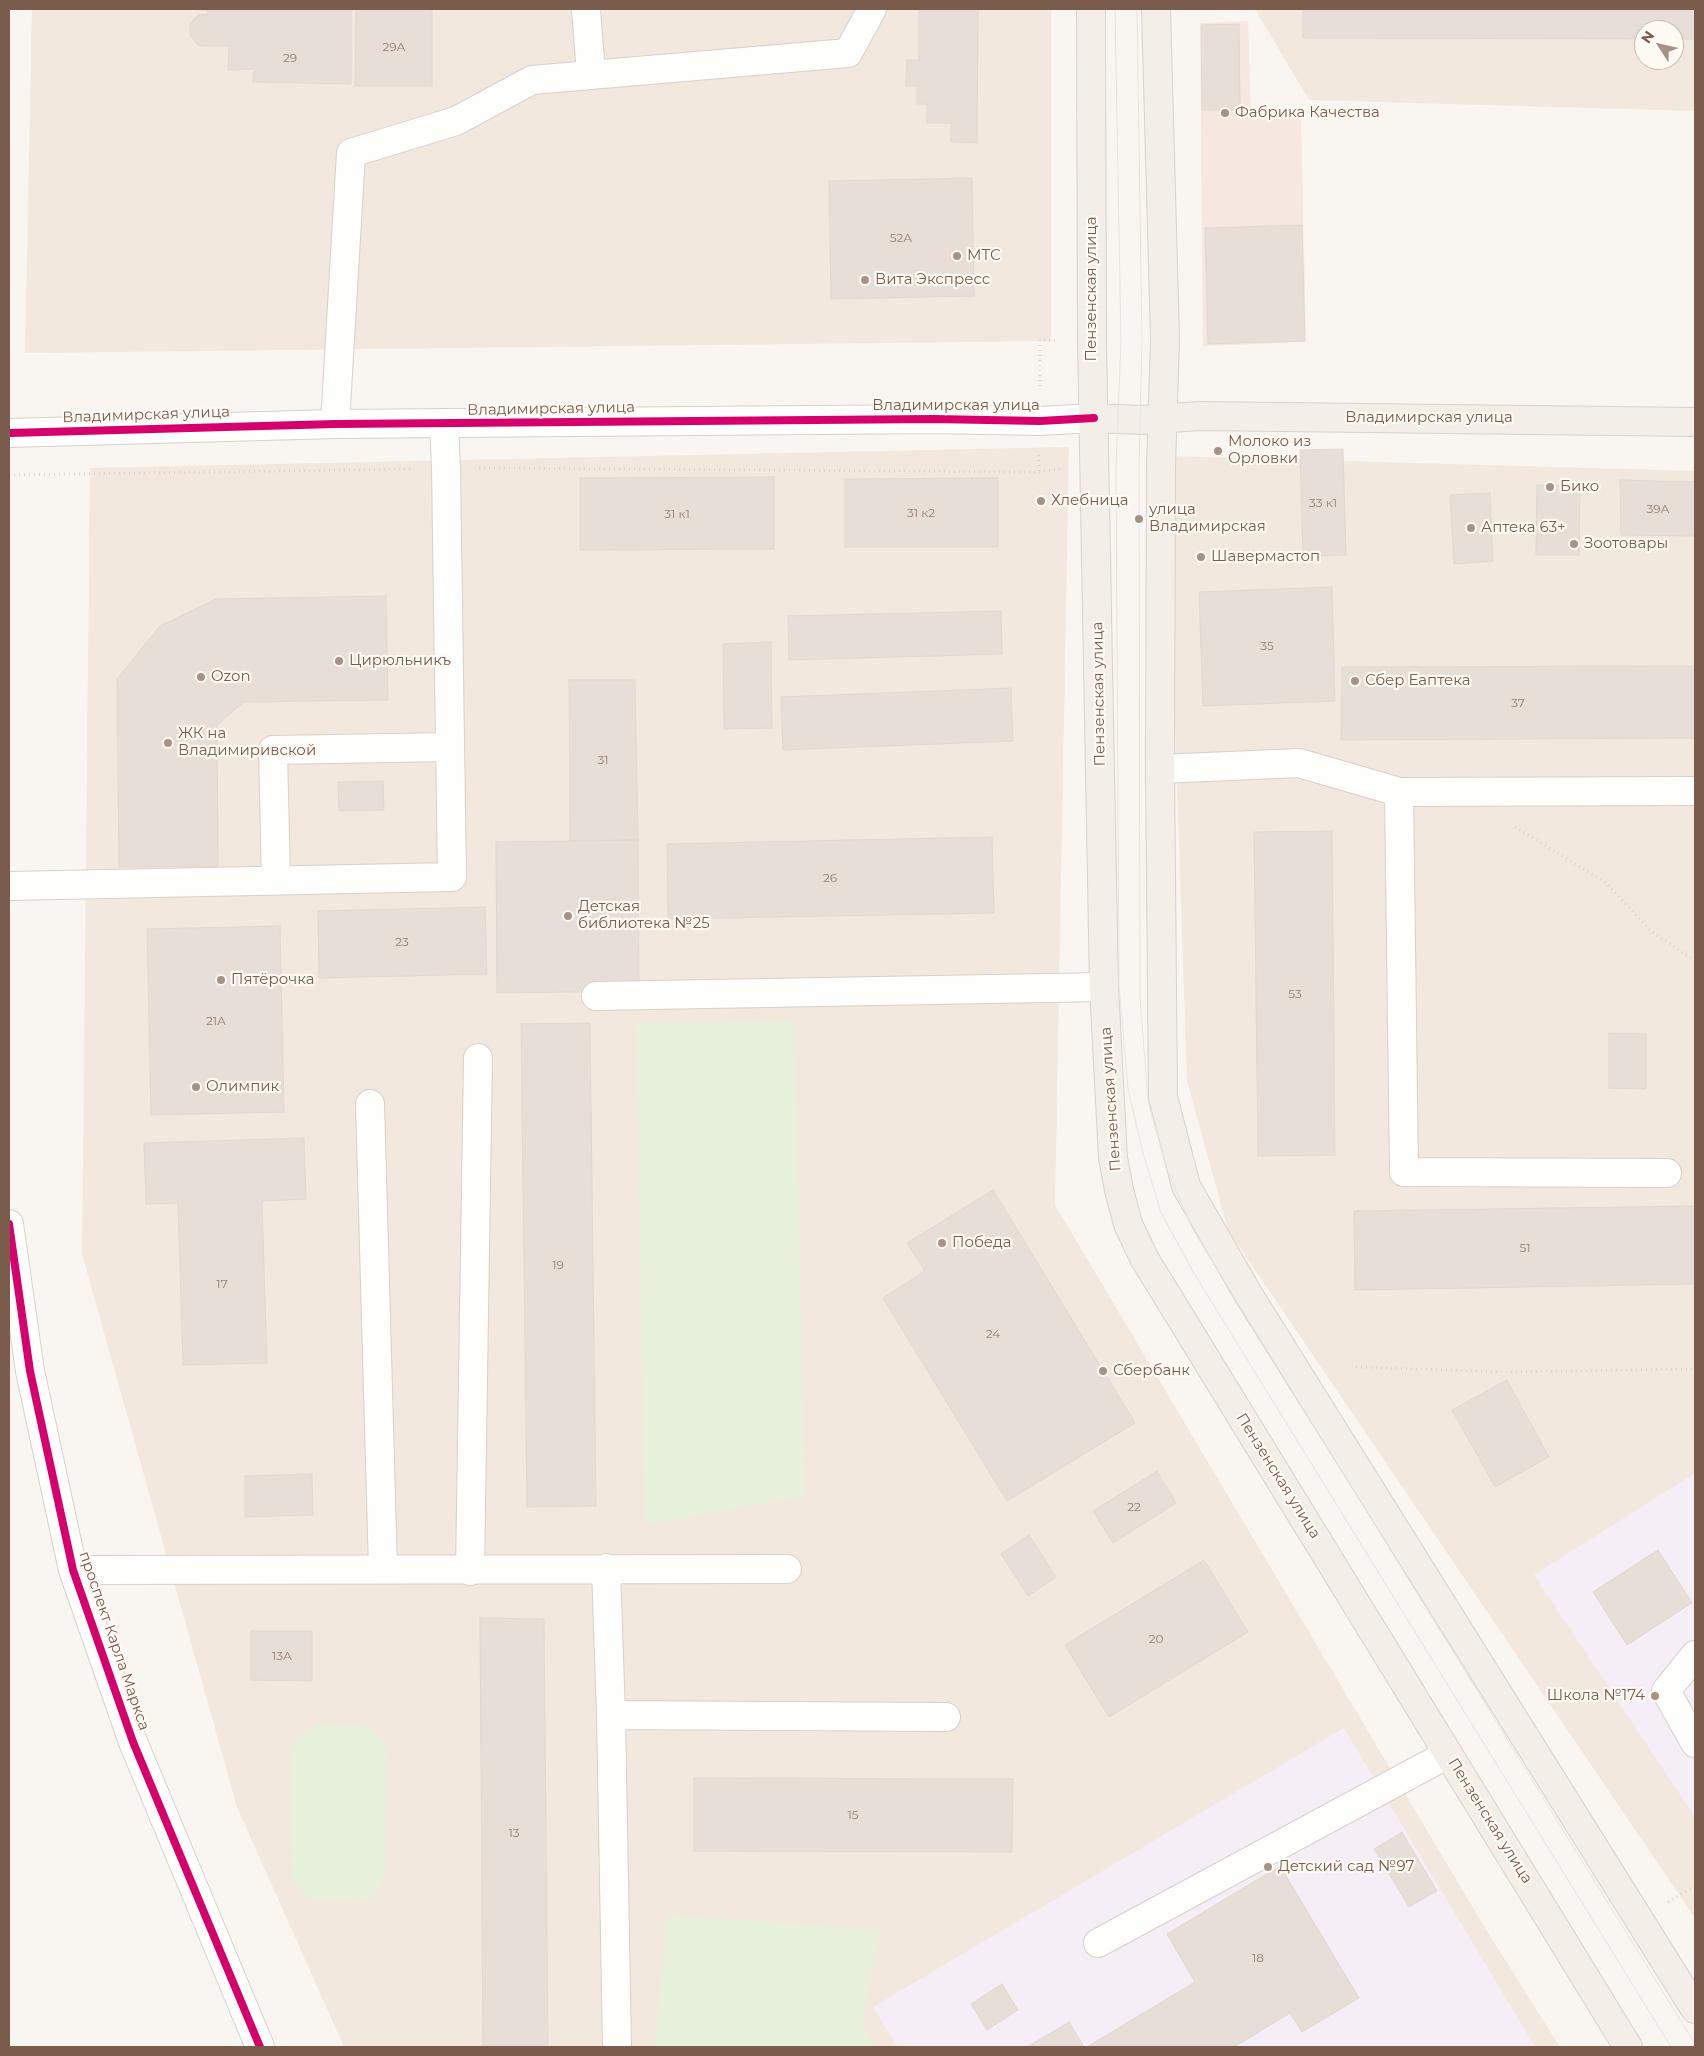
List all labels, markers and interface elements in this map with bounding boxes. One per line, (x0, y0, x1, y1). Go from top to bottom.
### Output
north arrow (1634, 20, 1684, 70)
text: N (1637, 27, 1658, 47)
house number: 29А (383, 40, 405, 54)
house number: 29 (283, 51, 297, 65)
place label: Фабрика Качества (1235, 104, 1380, 122)
marker: Фабрика Качества (1219, 107, 1231, 119)
street label: Пензенская улица (1083, 217, 1101, 361)
house number: 52А (890, 231, 912, 245)
place label: МТС (967, 247, 1001, 265)
marker: МТС (951, 250, 963, 262)
place label: Вита Экспресс (875, 271, 990, 289)
marker: Вита Экспресс (859, 274, 871, 286)
street label: Владимирская улица (872, 397, 1040, 415)
street label: Владимирская улица (467, 399, 635, 419)
street label: Владимирская улица (62, 403, 230, 427)
street label: Владимирская улица (1345, 409, 1513, 427)
place label: Молоко из Орловки (1228, 433, 1311, 468)
marker: Молоко из Орловки (1212, 445, 1224, 457)
place label: Бико (1560, 478, 1599, 496)
marker: Бико (1544, 481, 1556, 493)
place label: Хлебница (1051, 492, 1129, 510)
marker: Хлебница (1035, 495, 1047, 507)
house number: 33 к1 (1309, 496, 1337, 510)
place label: улица Владимирская (1149, 501, 1266, 536)
house number: 39А (1647, 502, 1669, 516)
house number: 31 к2 (907, 506, 935, 520)
house number: 31 к1 (664, 507, 690, 521)
marker: улица Владимирская (1133, 513, 1145, 525)
place label: Аптека 63+ (1481, 519, 1566, 537)
marker: Аптека 63+ (1465, 522, 1477, 534)
place label: Зоотовары (1584, 535, 1668, 553)
marker: Зоотовары (1568, 538, 1580, 550)
place label: Шавермастоп (1211, 548, 1320, 566)
marker: Шавермастоп (1195, 551, 1207, 563)
street label: Пензенская улица (1089, 621, 1109, 767)
house number: 35 (1260, 639, 1274, 653)
place label: Цирюльникъ (349, 652, 451, 670)
marker: Цирюльникъ (333, 655, 345, 667)
place label: Ozon (211, 668, 251, 686)
marker: Ozon (195, 671, 207, 683)
place label: Сбер Еаптека (1365, 672, 1471, 690)
marker: Сбер Еаптека (1349, 675, 1361, 687)
house number: 37 (1511, 696, 1525, 710)
place label: ЖК на Владимиривской (178, 725, 316, 760)
marker: ЖК на Владимиривской (162, 737, 174, 749)
house number: 31 (597, 753, 609, 767)
house number: 26 (823, 871, 837, 885)
place label: Детская библиотека №25 (578, 898, 710, 933)
marker: Детская библиотека №25 (562, 910, 574, 922)
house number: 23 (395, 935, 409, 949)
place label: Пятёрочка (231, 971, 315, 989)
marker: Пятёрочка (215, 974, 227, 986)
house number: 53 (1288, 987, 1302, 1001)
house number: 21А (206, 1014, 226, 1028)
street label: Пензенская улица (1097, 1026, 1125, 1172)
place label: Олимпик (206, 1078, 279, 1096)
marker: Олимпик (190, 1081, 202, 1093)
place label: Победа (952, 1234, 1011, 1252)
marker: Победа (936, 1237, 948, 1249)
house number: 51 (1519, 1241, 1531, 1255)
house number: 19 (552, 1258, 564, 1272)
house number: 17 (216, 1277, 228, 1291)
house number: 24 (986, 1327, 1000, 1341)
place label: Сбербанк (1113, 1362, 1190, 1380)
marker: Сбербанк (1097, 1365, 1109, 1377)
street label: Пензенская улица (1232, 1410, 1324, 1542)
house number: 22 (1127, 1500, 1141, 1514)
street label: проспект Карла Маркса (75, 1549, 153, 1733)
house number: 20 (1149, 1632, 1163, 1646)
house number: 13А (272, 1649, 292, 1663)
place label: Школа №174 (1547, 1687, 1645, 1705)
marker: Школа №174 (1649, 1690, 1661, 1702)
street label: Пензенская улица (1444, 1755, 1536, 1887)
house number: 15 (847, 1808, 859, 1822)
house number: 13 (508, 1826, 520, 1840)
place label: Детский сад №97 (1278, 1858, 1414, 1876)
marker: Детский сад №97 (1262, 1861, 1274, 1873)
house number: 18 (1252, 1951, 1264, 1965)

